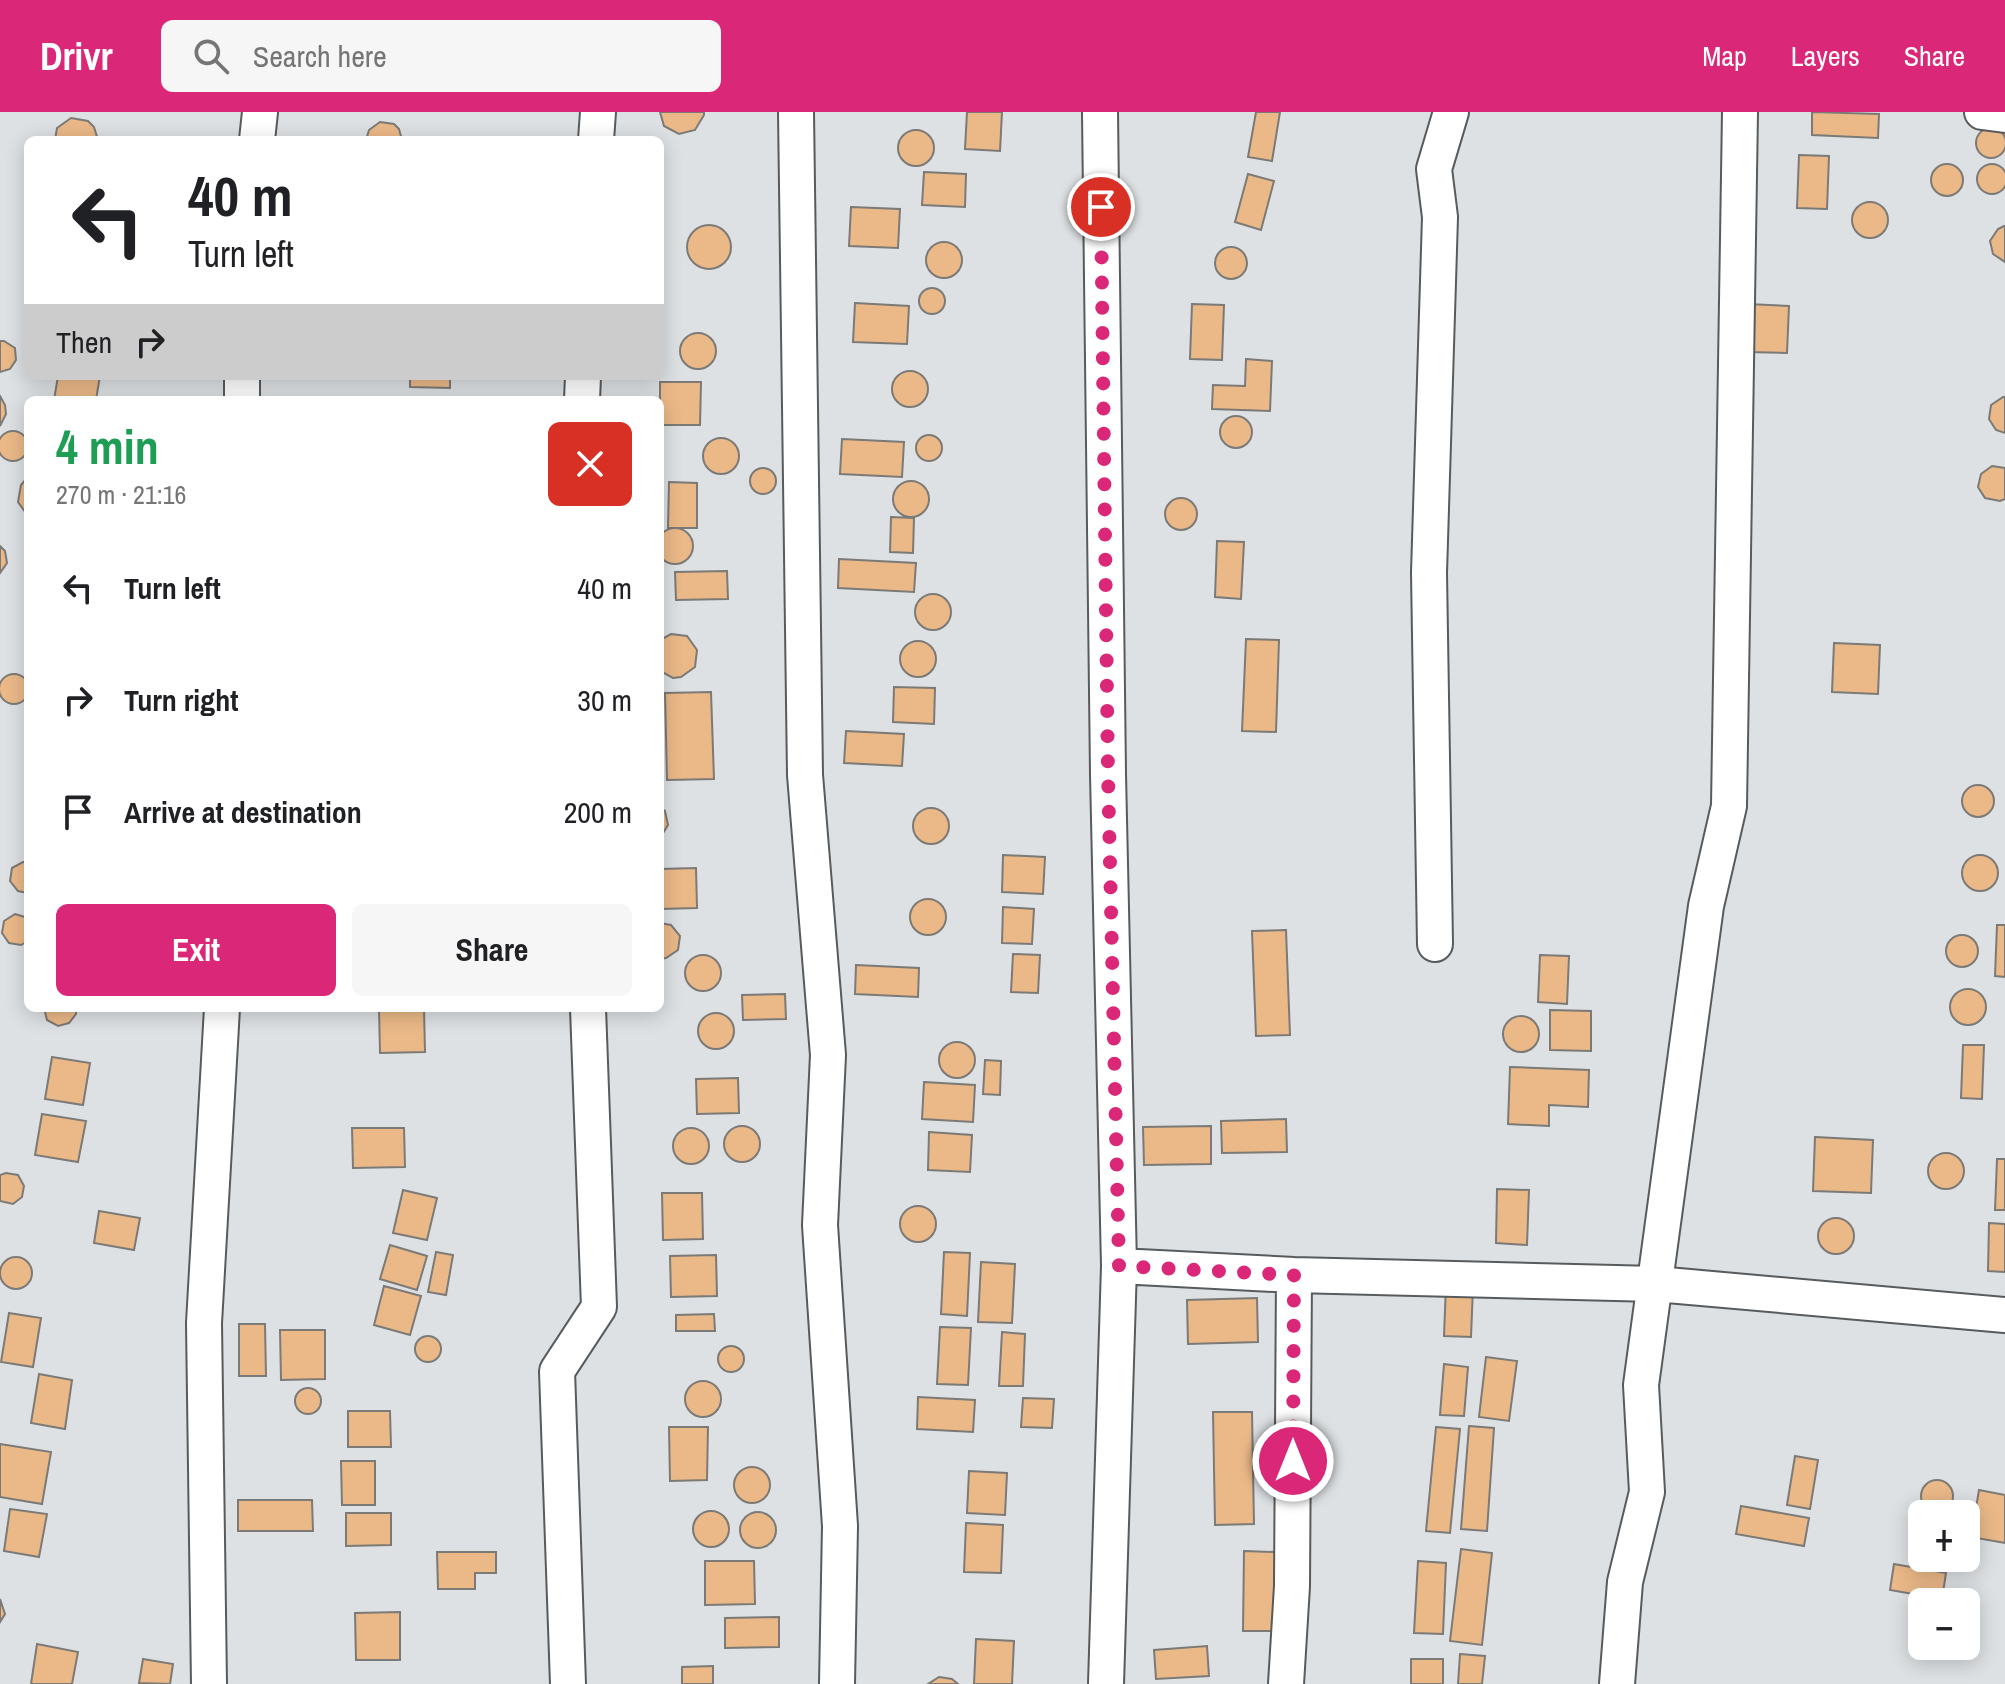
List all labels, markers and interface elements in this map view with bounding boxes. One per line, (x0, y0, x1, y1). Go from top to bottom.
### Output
search box (161, 20, 721, 92)
text: Drivr (40, 31, 113, 82)
icon: search (189, 34, 233, 78)
text: Search here (253, 36, 387, 76)
text: Map (1702, 37, 1747, 75)
text: Layers (1791, 37, 1860, 75)
text: Share (1904, 37, 1965, 75)
text: 40 m (188, 158, 293, 233)
icon: left (56, 168, 160, 272)
pin (1067, 173, 1135, 241)
icon: arrive (1079, 185, 1123, 229)
text: Turn left (188, 230, 294, 278)
icon: right (128, 320, 172, 364)
text: Then (56, 322, 112, 362)
text: 4 min (56, 414, 159, 479)
button: close (548, 422, 632, 506)
text: 270 m · 21:16 (56, 477, 186, 512)
icon: left (56, 566, 100, 610)
text: Turn left (124, 568, 221, 608)
text: 40 m (577, 568, 632, 608)
icon: right (56, 678, 100, 722)
text: Turn right (124, 680, 238, 720)
text: 30 m (577, 680, 632, 720)
icon: arrive (56, 790, 100, 834)
text: Arrive at destination (124, 792, 362, 832)
text: 200 m (564, 792, 632, 832)
button: Exit (56, 904, 336, 996)
button: Share (352, 904, 632, 996)
position arrow (1251, 1419, 1335, 1503)
map controls (1908, 1500, 1980, 1660)
button: + (1908, 1500, 1980, 1572)
button: − (1908, 1588, 1980, 1660)

